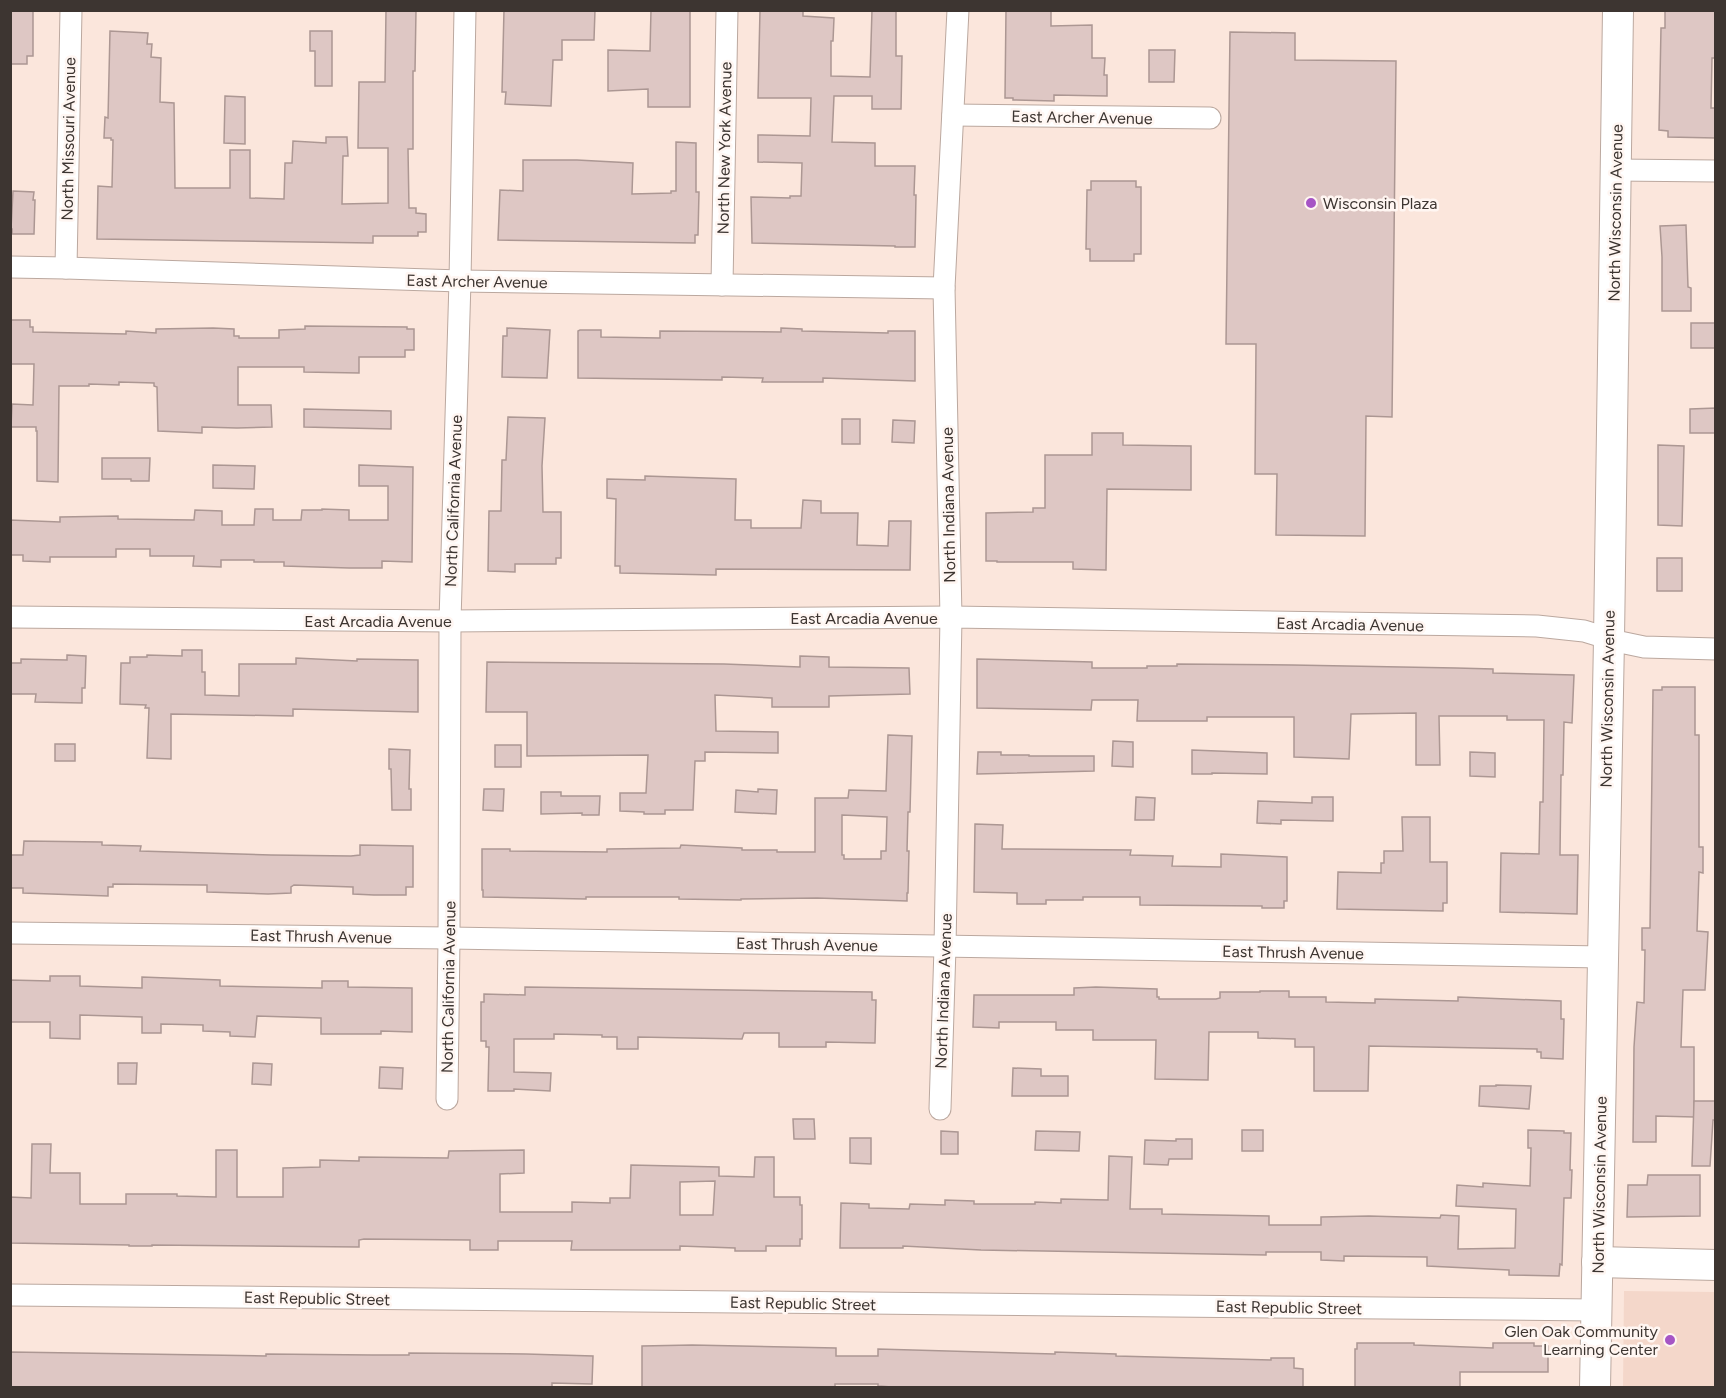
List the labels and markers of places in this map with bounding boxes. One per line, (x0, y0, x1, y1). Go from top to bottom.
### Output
place label: Wisconsin Plaza (1323, 194, 1437, 213)
marker: Wisconsin Plaza (1304, 196, 1318, 210)
place label: Glen Oak Community Learning Center (1504, 1322, 1659, 1359)
marker: Glen Oak Community Learning Center (1663, 1333, 1677, 1347)

